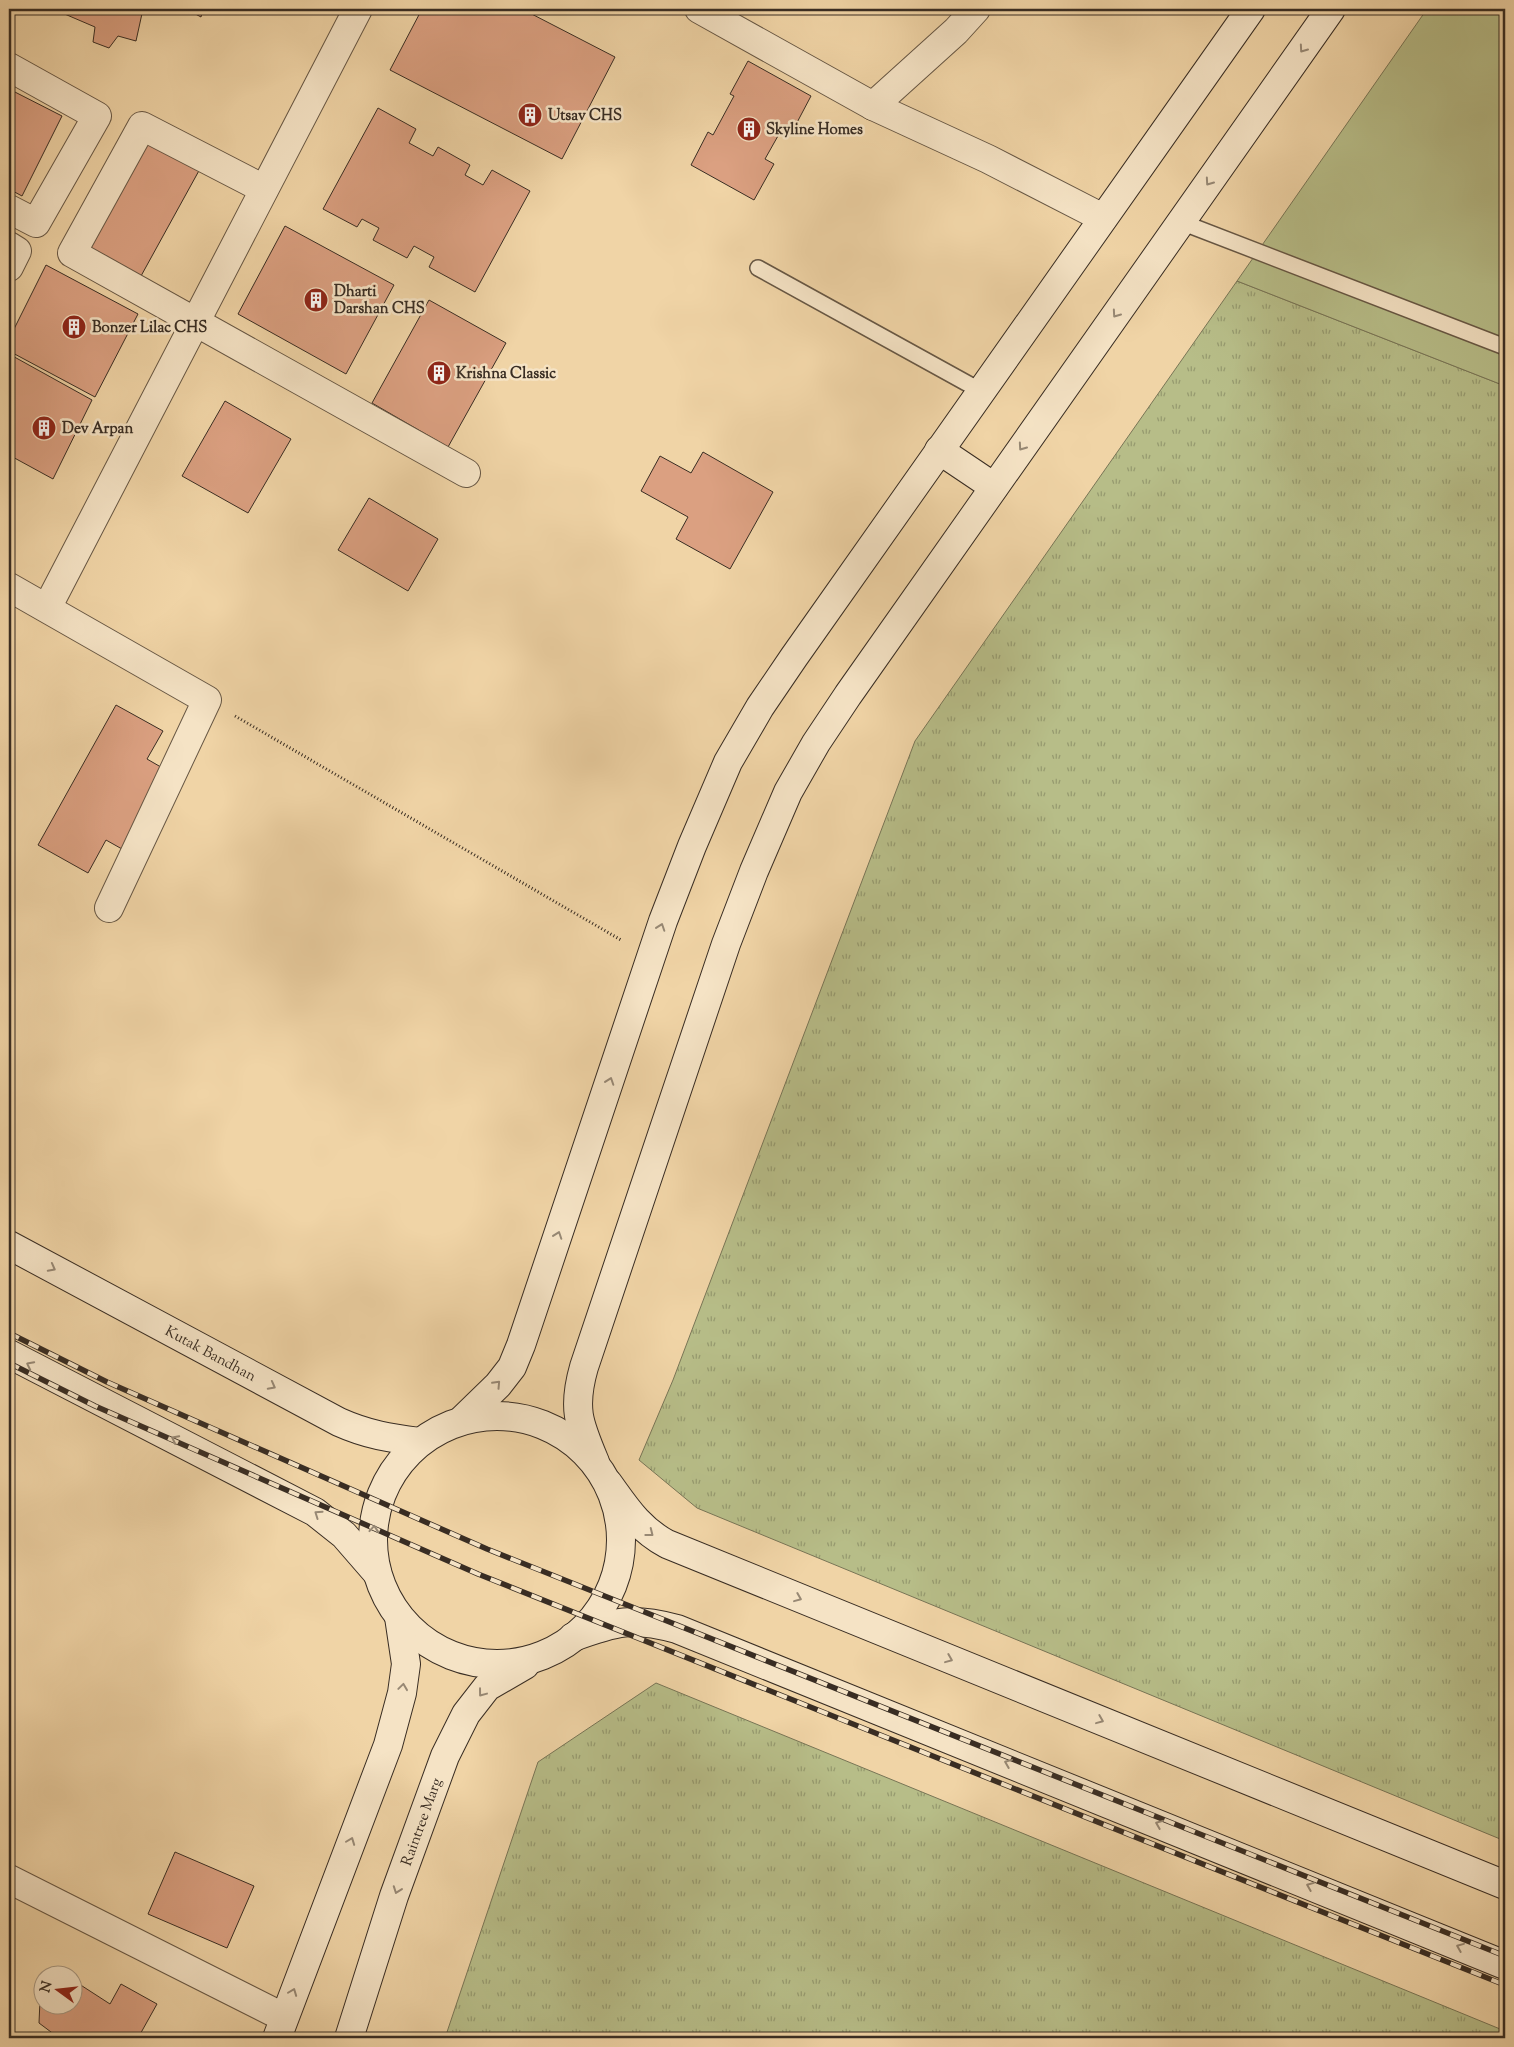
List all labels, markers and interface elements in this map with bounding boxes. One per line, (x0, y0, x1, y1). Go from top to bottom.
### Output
one-way arrow (1300, 43, 1309, 52)
building icon: Utsav CHS (517, 102, 543, 128)
place label: Utsav CHS (548, 106, 622, 127)
building icon: Skyline Homes (736, 116, 762, 142)
place label: Skyline Homes (766, 120, 863, 141)
one-way arrow (1206, 176, 1215, 185)
place label: Dharti Darshan CHS (334, 282, 425, 320)
building icon: Dharti Darshan CHS (303, 287, 329, 313)
one-way arrow (1113, 309, 1122, 318)
building icon: Bonzer Lilac CHS (61, 314, 87, 340)
place label: Bonzer Lilac CHS (92, 318, 207, 339)
building icon: Krishna Classic (426, 360, 452, 386)
place label: Krishna Classic (456, 364, 556, 385)
building icon: Dev Arpan (31, 415, 57, 441)
place label: Dev Arpan (62, 419, 133, 440)
one-way arrow (1019, 441, 1028, 451)
one-way arrow (656, 923, 666, 932)
one-way arrow (604, 1077, 614, 1086)
one-way arrow (552, 1231, 562, 1240)
one-way arrow (46, 1262, 55, 1272)
street label: Kutak Bandhan (161, 1322, 260, 1388)
one-way arrow (26, 1361, 35, 1371)
one-way arrow (267, 1380, 276, 1390)
one-way arrow (492, 1381, 501, 1390)
one-way arrow (171, 1435, 180, 1445)
one-way arrow (315, 1511, 324, 1520)
one-way arrow (368, 1525, 379, 1533)
one-way arrow (644, 1528, 653, 1536)
one-way arrow (793, 1592, 802, 1603)
one-way arrow (944, 1653, 953, 1664)
one-way arrow (397, 1683, 408, 1691)
one-way arrow (479, 1687, 488, 1697)
one-way arrow (1095, 1715, 1103, 1725)
one-way arrow (1005, 1759, 1013, 1769)
street label: Raintree Marg (397, 1775, 448, 1869)
one-way arrow (1155, 1820, 1164, 1831)
one-way arrow (345, 1837, 355, 1845)
one-way arrow (1306, 1881, 1314, 1891)
one-way arrow (393, 1885, 403, 1893)
one-way arrow (1456, 1942, 1465, 1953)
north arrow (32, 1964, 82, 2014)
text: N (36, 1979, 58, 1995)
one-way arrow (287, 1989, 297, 1997)

